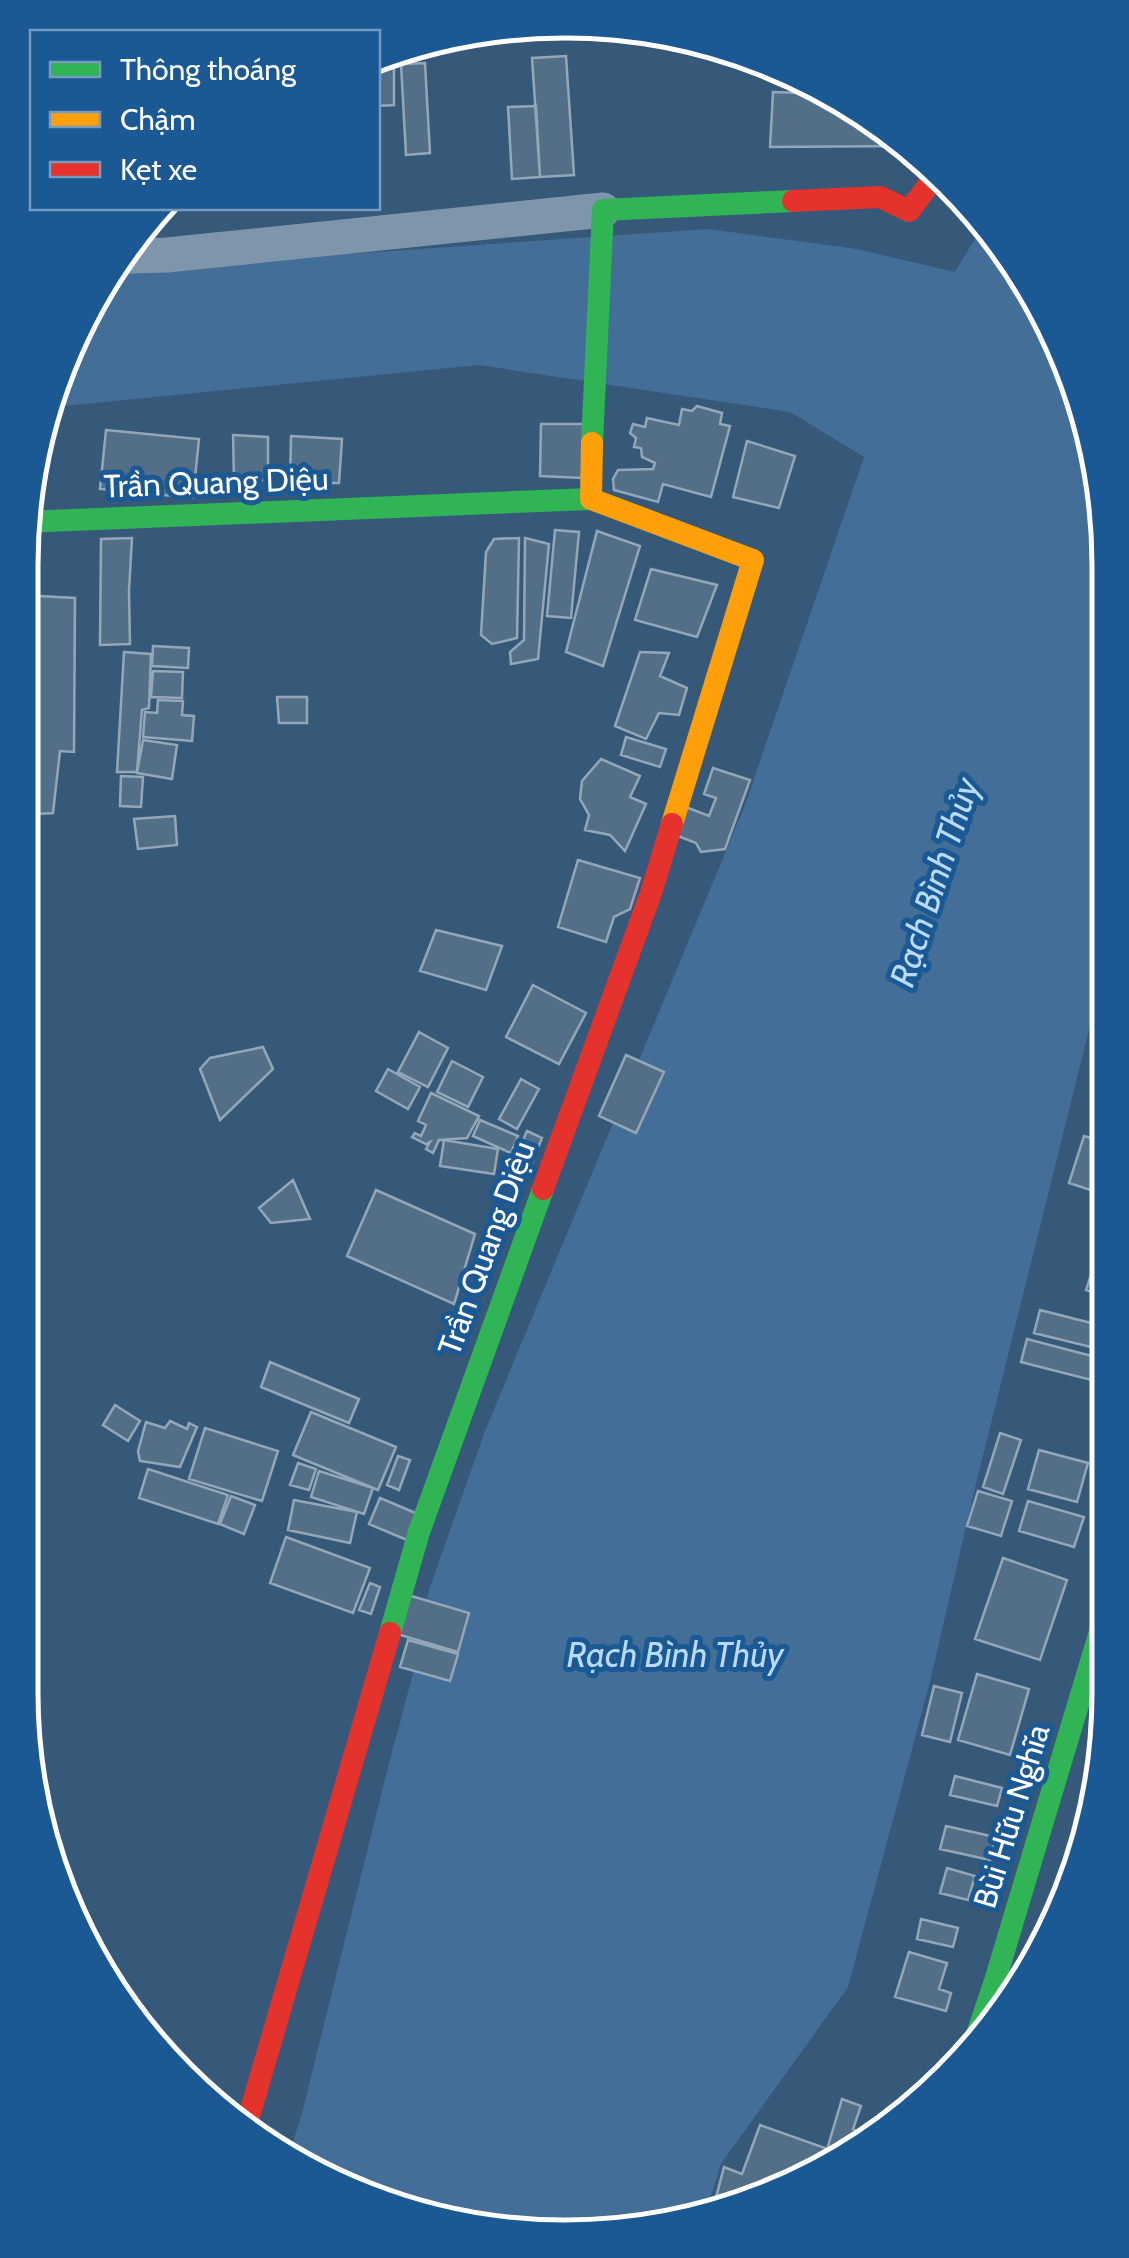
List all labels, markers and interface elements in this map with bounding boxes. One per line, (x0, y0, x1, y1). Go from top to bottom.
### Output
legend (30, 30, 380, 210)
text: Thông thoáng (120, 51, 297, 88)
text: Chậm (120, 101, 195, 138)
text: Kẹt xe (120, 151, 197, 188)
street label: Trần Quang Diệu (103, 459, 329, 505)
water label: Rạch Bình Thủy (880, 770, 989, 992)
street label: Trần Quang Diệu (429, 1136, 543, 1360)
water label: Rạch Bình Thủy (566, 1633, 786, 1676)
street label: Bùi Hữu Nghĩa (965, 1719, 1058, 1913)

